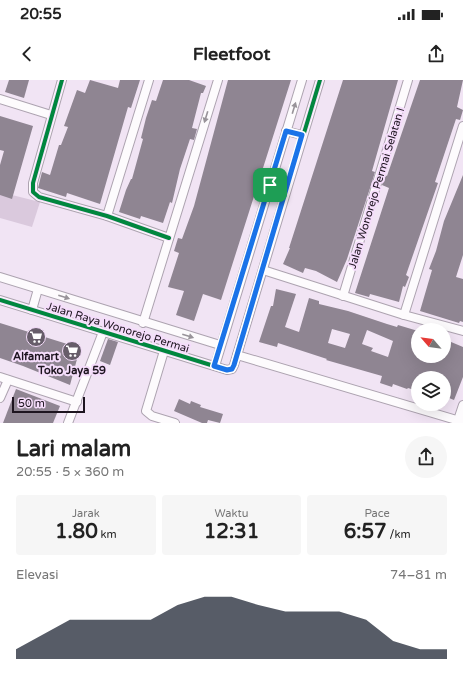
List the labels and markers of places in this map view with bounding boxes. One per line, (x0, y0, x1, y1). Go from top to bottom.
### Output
pin (253, 168, 287, 202)
supermarket icon: Alfamart (25, 326, 47, 348)
supermarket icon: Toko Jaya 59 (61, 340, 83, 362)
place label: Alfamart (13, 350, 60, 363)
place label: Toko Jaya 59 (37, 364, 106, 378)

